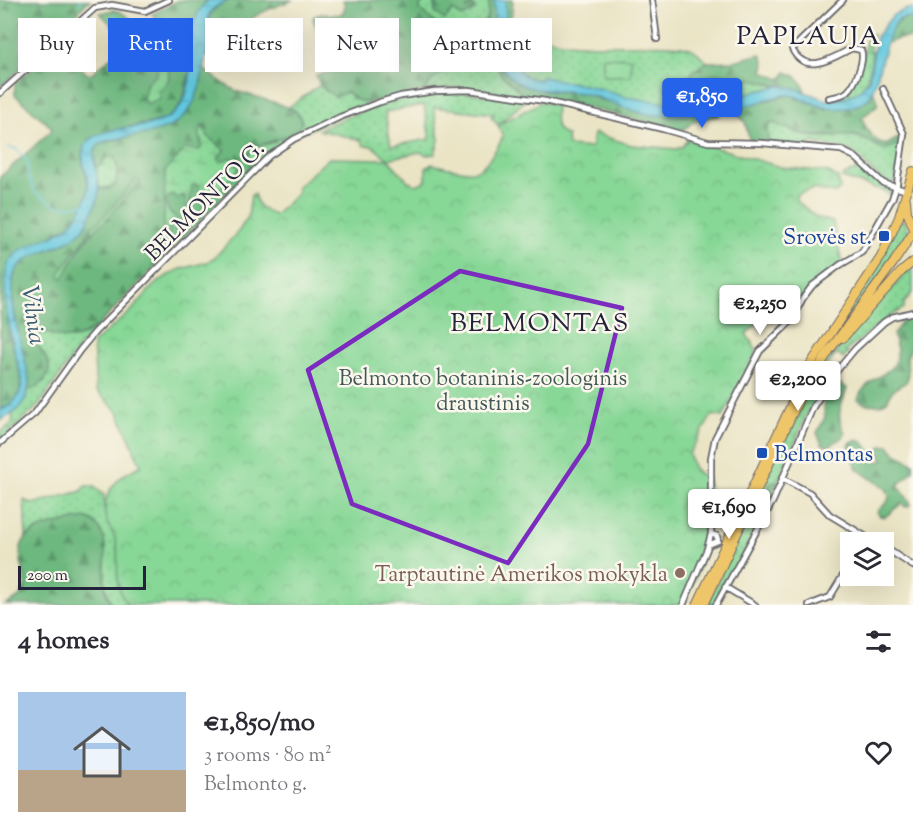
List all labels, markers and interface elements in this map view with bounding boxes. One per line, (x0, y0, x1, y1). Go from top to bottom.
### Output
chip: Buy (18, 18, 96, 72)
chip: Rent (108, 18, 193, 72)
chip: Filters (205, 18, 303, 72)
chip: New (315, 18, 399, 72)
chip: Apartment (411, 18, 552, 72)
district label: PAPLAUJA (736, 19, 882, 56)
pin: €1,850 (653, 78, 751, 129)
text: €1,850 (676, 83, 728, 112)
street label: BELMONTO G. (139, 135, 274, 270)
place label: Srovės st. (783, 223, 872, 255)
marker: Srovės st. (877, 229, 891, 243)
water label: Vilnia (11, 284, 53, 347)
pin: €2,250 (711, 285, 809, 336)
text: €2,250 (733, 290, 787, 319)
district label: BELMONTAS (450, 306, 630, 343)
pin: €2,200 (749, 361, 847, 412)
park label: Belmonto botaninis-zoologinis draustinis (339, 364, 627, 421)
text: €2,200 (770, 366, 826, 395)
place label: Belmontas (774, 440, 873, 472)
marker: Belmontas (755, 446, 769, 460)
pin: €1,690 (680, 489, 778, 540)
text: €1,690 (702, 494, 756, 523)
map controls (840, 532, 894, 586)
button: layers (840, 532, 894, 586)
place label: Tarptautinė Amerikos mokykla (375, 560, 668, 592)
scale bar (18, 563, 146, 590)
text: 200 m (27, 565, 68, 588)
marker: Tarptautinė Amerikos mokykla (673, 566, 687, 580)
text: 4 homes (18, 623, 109, 660)
icon: filters (862, 625, 895, 658)
text: €1,850/mo (204, 705, 315, 742)
icon: home (66, 716, 138, 788)
icon: heart (862, 736, 895, 769)
text: 3 rooms · 80 m² (204, 742, 332, 771)
text: Belmonto g. (204, 771, 307, 800)

